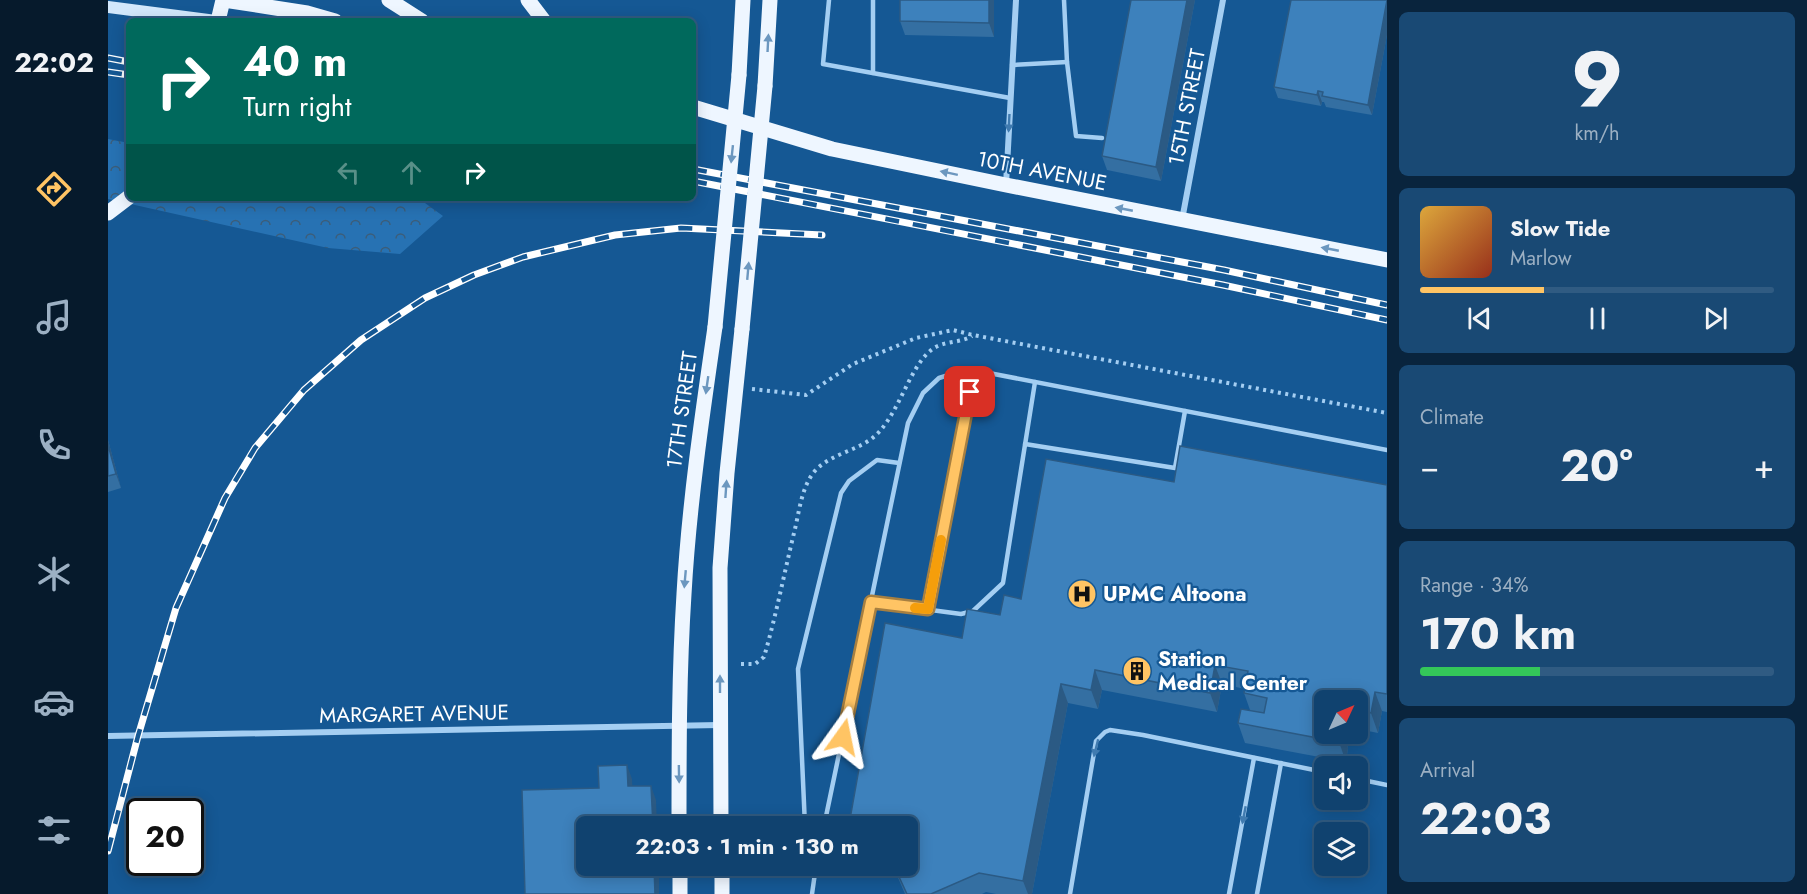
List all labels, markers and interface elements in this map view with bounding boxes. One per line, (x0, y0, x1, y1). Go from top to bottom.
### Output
text: 9 (1571, 24, 1623, 136)
text: 40 m (243, 31, 347, 92)
one-way arrow (763, 33, 772, 52)
icon: right (144, 42, 222, 120)
text: 22:02 (14, 43, 94, 82)
street label: 15TH STREET (1161, 46, 1213, 168)
text: Turn right (243, 87, 351, 126)
one-way arrow (1004, 114, 1014, 133)
text: km/h (1574, 119, 1620, 148)
street label: 10TH AVENUE (975, 144, 1109, 198)
one-way arrow (727, 145, 737, 164)
icon: left (332, 156, 365, 189)
icon: ahead (395, 156, 428, 189)
icon: right (458, 156, 491, 189)
icon: directions (33, 168, 75, 210)
one-way arrow (939, 168, 958, 178)
one-way arrow (1115, 204, 1134, 213)
text: Slow Tide (1510, 212, 1610, 244)
one-way arrow (1320, 244, 1339, 253)
text: Marlow (1510, 244, 1572, 273)
one-way arrow (743, 262, 753, 281)
icon: music (33, 296, 75, 338)
icon: previous (1463, 302, 1496, 335)
icon: pause (1581, 302, 1614, 335)
icon: next (1699, 302, 1732, 335)
street label: 17TH STREET (659, 349, 705, 471)
pin (944, 366, 995, 417)
icon: arrive (953, 375, 986, 408)
one-way arrow (702, 376, 711, 395)
text: Climate (1420, 403, 1484, 432)
icon: phone (33, 424, 75, 466)
text: 20° (1560, 433, 1633, 498)
text: − (1420, 443, 1439, 490)
text: + (1754, 443, 1774, 490)
one-way arrow (721, 480, 730, 499)
icon: climate (33, 553, 75, 595)
one-way arrow (680, 569, 690, 588)
text: Range · 34% (1420, 571, 1529, 600)
hospital icon: UPMC Altoona (1066, 578, 1098, 610)
place label: UPMC Altoona (1103, 579, 1247, 609)
text: 170 km (1420, 601, 1576, 666)
place label: Station Medical Center (1158, 644, 1308, 698)
building icon: Station Medical Center (1121, 655, 1153, 687)
one-way arrow (715, 675, 725, 694)
icon: car (33, 681, 75, 723)
north arrow (1314, 690, 1368, 744)
map controls (1314, 690, 1368, 876)
street label: MARGARET AVENUE (319, 697, 509, 731)
position arrow (811, 705, 875, 769)
one-way arrow (1090, 739, 1100, 757)
button: sound (1314, 756, 1368, 810)
text: Arrival (1420, 756, 1475, 785)
one-way arrow (674, 764, 684, 783)
text: 22:03 (1420, 786, 1551, 851)
speed limit sign: 20 (126, 798, 204, 876)
one-way arrow (1239, 806, 1248, 825)
icon: filters (33, 809, 75, 851)
button: layers (1314, 822, 1368, 876)
text: 22:03 · 1 min · 130 m (635, 830, 859, 862)

